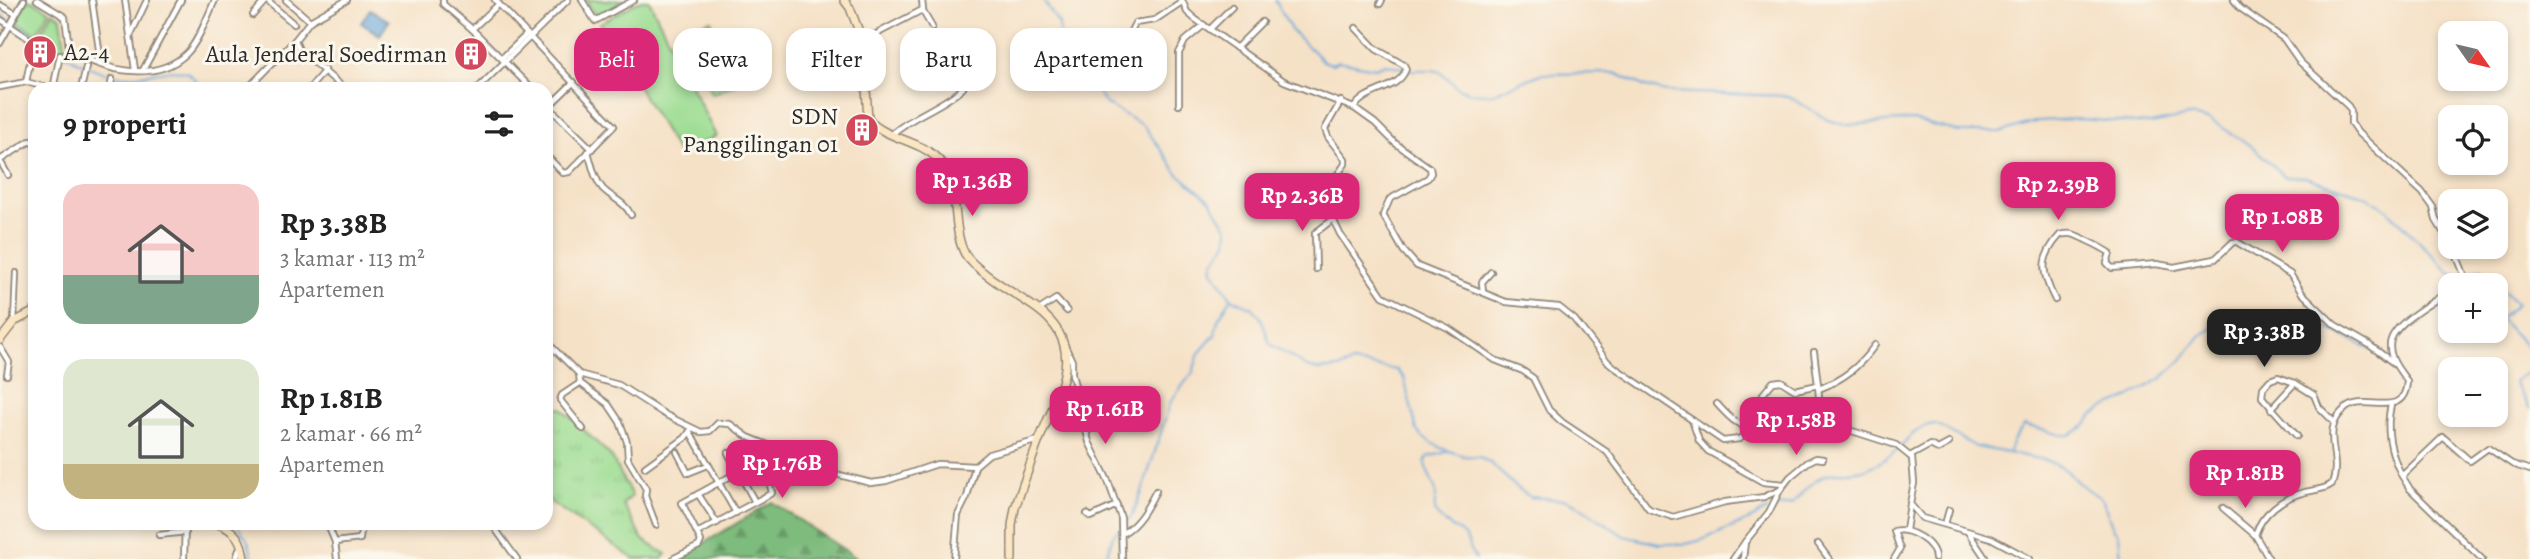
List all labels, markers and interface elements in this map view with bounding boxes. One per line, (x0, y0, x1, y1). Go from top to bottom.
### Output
north arrow (2438, 21, 2508, 91)
map controls (2438, 21, 2508, 427)
chip: Beli (574, 28, 659, 91)
chip: Sewa (673, 28, 772, 91)
chip: Filter (786, 28, 886, 91)
chip: Baru (900, 28, 996, 91)
chip: Apartemen (1010, 28, 1167, 91)
building icon: A2-4 (21, 33, 59, 71)
building icon: Aula Jenderal Soedirman (452, 35, 490, 73)
place label: A2-4 (63, 36, 110, 68)
place label: Aula Jenderal Soedirman (204, 38, 447, 70)
place label: SDN Panggilingan 01 (683, 100, 838, 160)
text: 9 properti (63, 104, 187, 144)
icon: filters (480, 105, 518, 143)
button: locate (2438, 105, 2508, 175)
building icon: SDN Panggilingan 01 (843, 111, 881, 149)
pin: Rp 1.36B (900, 158, 1044, 218)
pin: Rp 2.39B (1986, 162, 2130, 222)
text: Rp 1.36B (932, 165, 1012, 196)
text: Rp 2.39B (2016, 169, 2100, 200)
pin: Rp 2.36B (1230, 174, 1374, 233)
text: Rp 2.36B (1260, 180, 1344, 211)
button: layers (2438, 189, 2508, 259)
pin: Rp 1.08B (2210, 194, 2354, 254)
text: Rp 1.08B (2241, 201, 2323, 232)
text: Rp 3.38B (280, 203, 387, 243)
icon: home (119, 212, 203, 296)
text: 3 kamar · 113 m² (280, 243, 425, 274)
button: + (2438, 273, 2508, 343)
text: Apartemen (280, 274, 385, 305)
pin: Rp 3.38B (2192, 310, 2336, 369)
text: Rp 3.38B (2223, 316, 2305, 347)
button: − (2438, 357, 2508, 427)
text: Rp 1.81B (280, 378, 383, 418)
pin: Rp 1.61B (1033, 386, 1177, 446)
icon: home (119, 387, 203, 471)
text: Rp 1.61B (1066, 393, 1144, 424)
pin: Rp 1.58B (1724, 398, 1868, 457)
text: Rp 1.58B (1756, 404, 1836, 435)
text: 2 kamar · 66 m² (280, 418, 422, 449)
pin: Rp 1.76B (710, 440, 854, 500)
text: Rp 1.76B (742, 447, 822, 478)
text: Apartemen (280, 449, 385, 480)
pin: Rp 1.81B (2173, 450, 2317, 510)
text: Rp 1.81B (2206, 457, 2284, 488)

